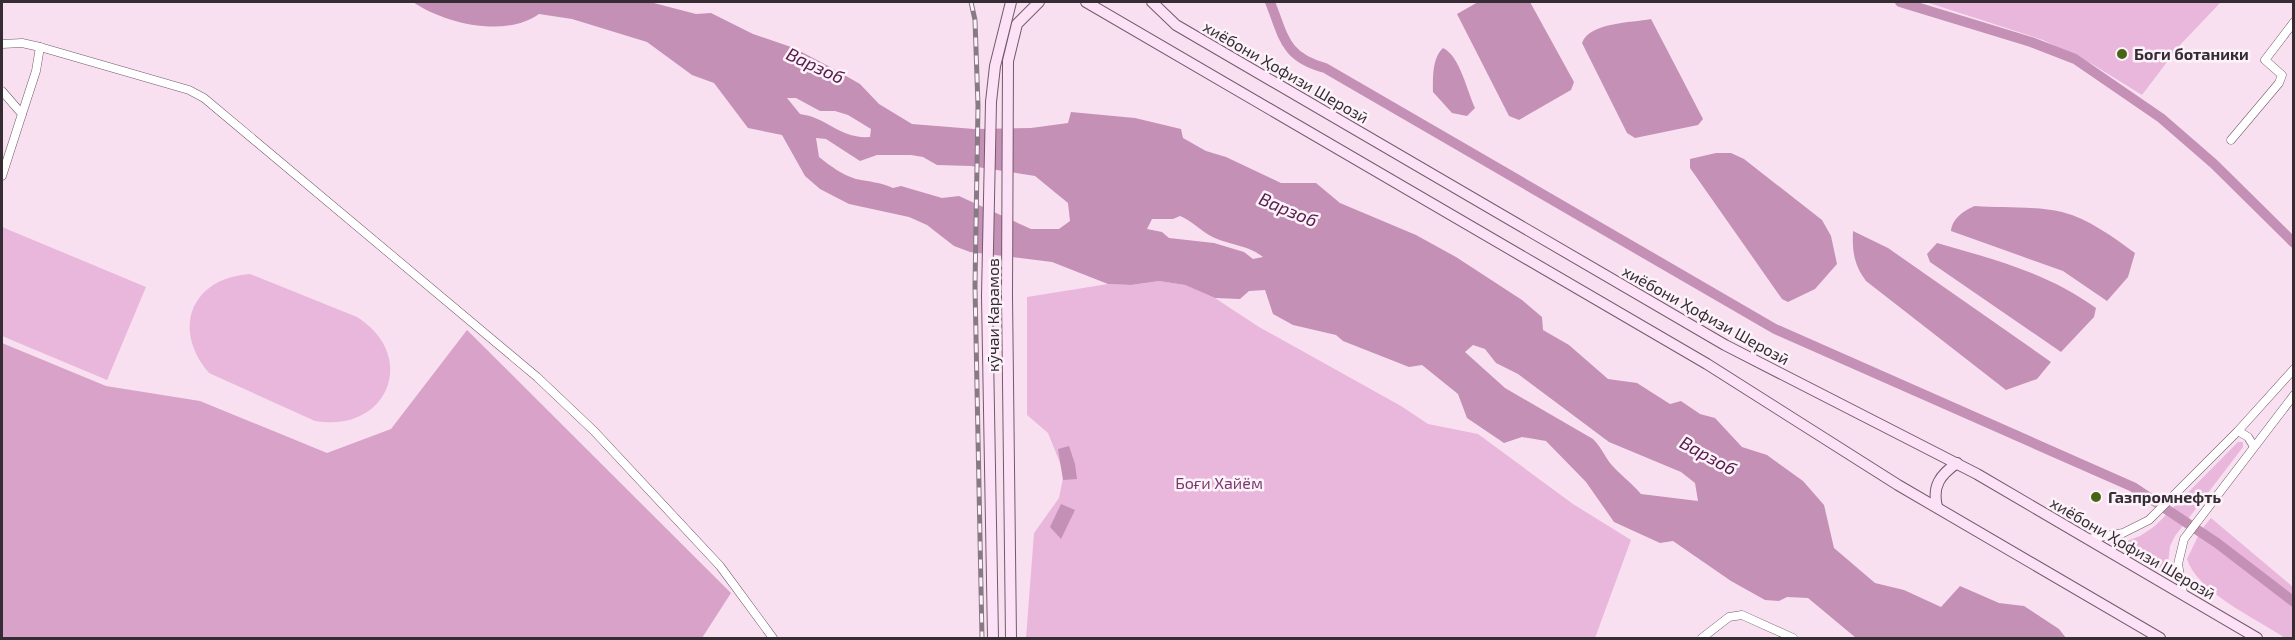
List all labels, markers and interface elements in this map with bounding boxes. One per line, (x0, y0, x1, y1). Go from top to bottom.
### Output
street label: хиёбони Ҳофизи Шерозӣ (1200, 16, 1372, 127)
water label: Варзоб (783, 42, 848, 88)
place label: Боги ботаники (2134, 44, 2249, 63)
marker: Боги ботаники (2115, 47, 2129, 61)
water label: Варзоб (1256, 187, 1321, 231)
street label: кӯчаи Карамов (983, 258, 1003, 372)
street label: хиёбони Ҳофизи Шерозӣ (1620, 261, 1793, 368)
water label: Варзоб (1676, 431, 1741, 480)
park label: Боғи Хайём (1175, 473, 1263, 492)
place label: Газпромнефть (2108, 487, 2221, 506)
marker: Газпромнефть (2089, 490, 2103, 504)
street label: хиёбони Ҳофизи Шерозӣ (2047, 492, 2219, 603)

